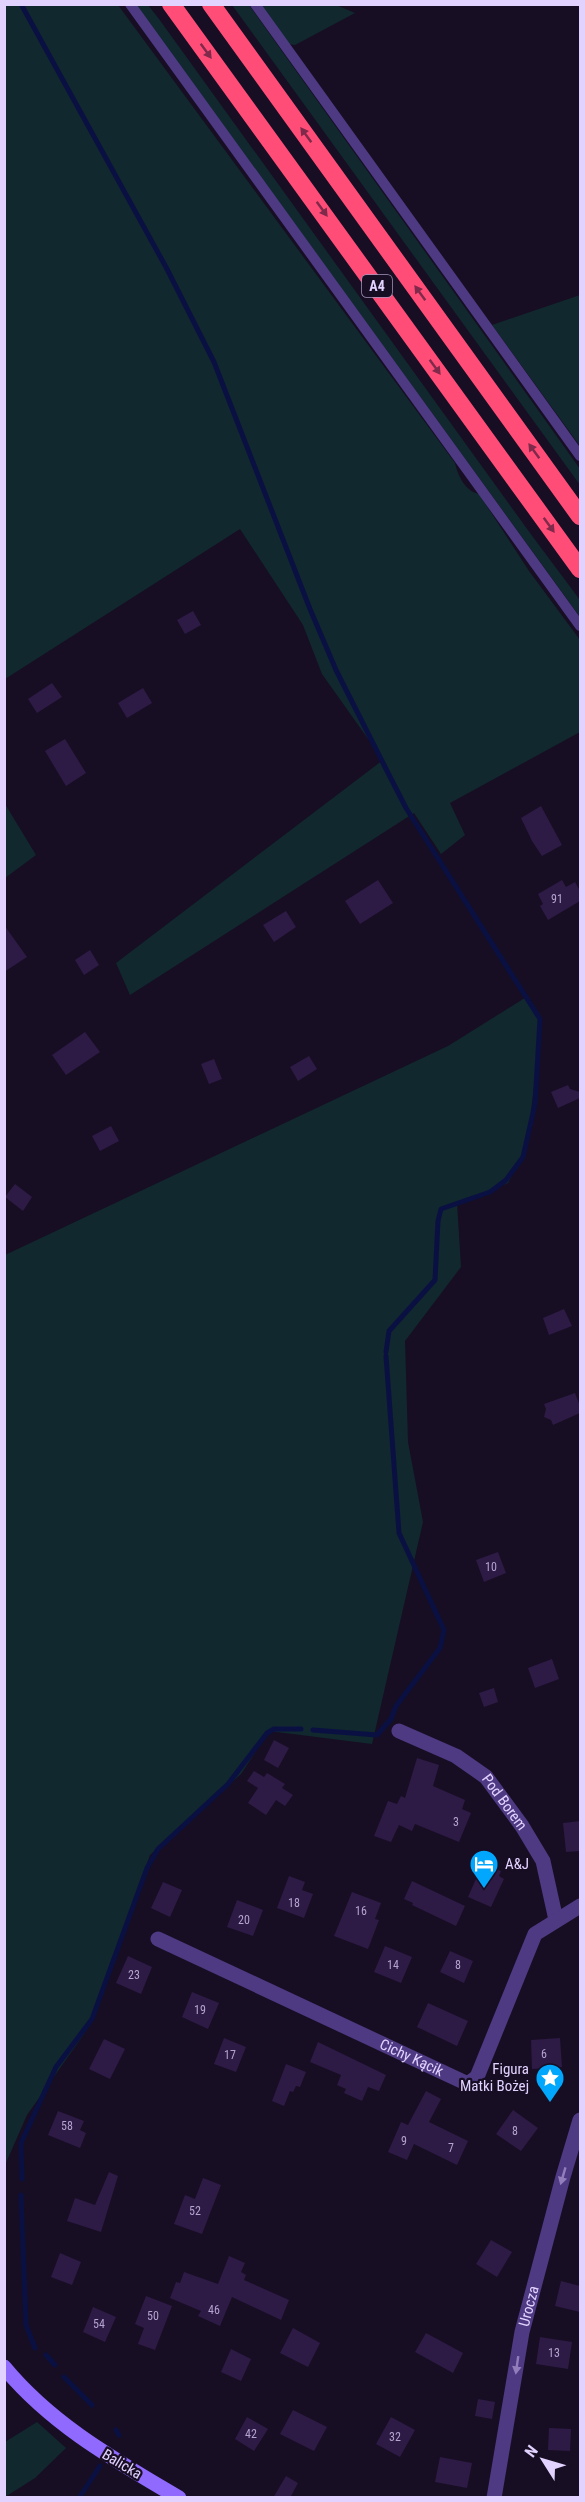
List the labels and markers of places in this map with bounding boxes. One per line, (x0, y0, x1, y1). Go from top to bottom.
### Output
hotel icon: A&J (468, 1848, 500, 1890)
place label: A&J (505, 1855, 529, 1873)
place label: Figura Matki Bożej (460, 2060, 529, 2095)
place icon: Figura Matki Bożej (534, 2062, 566, 2104)

